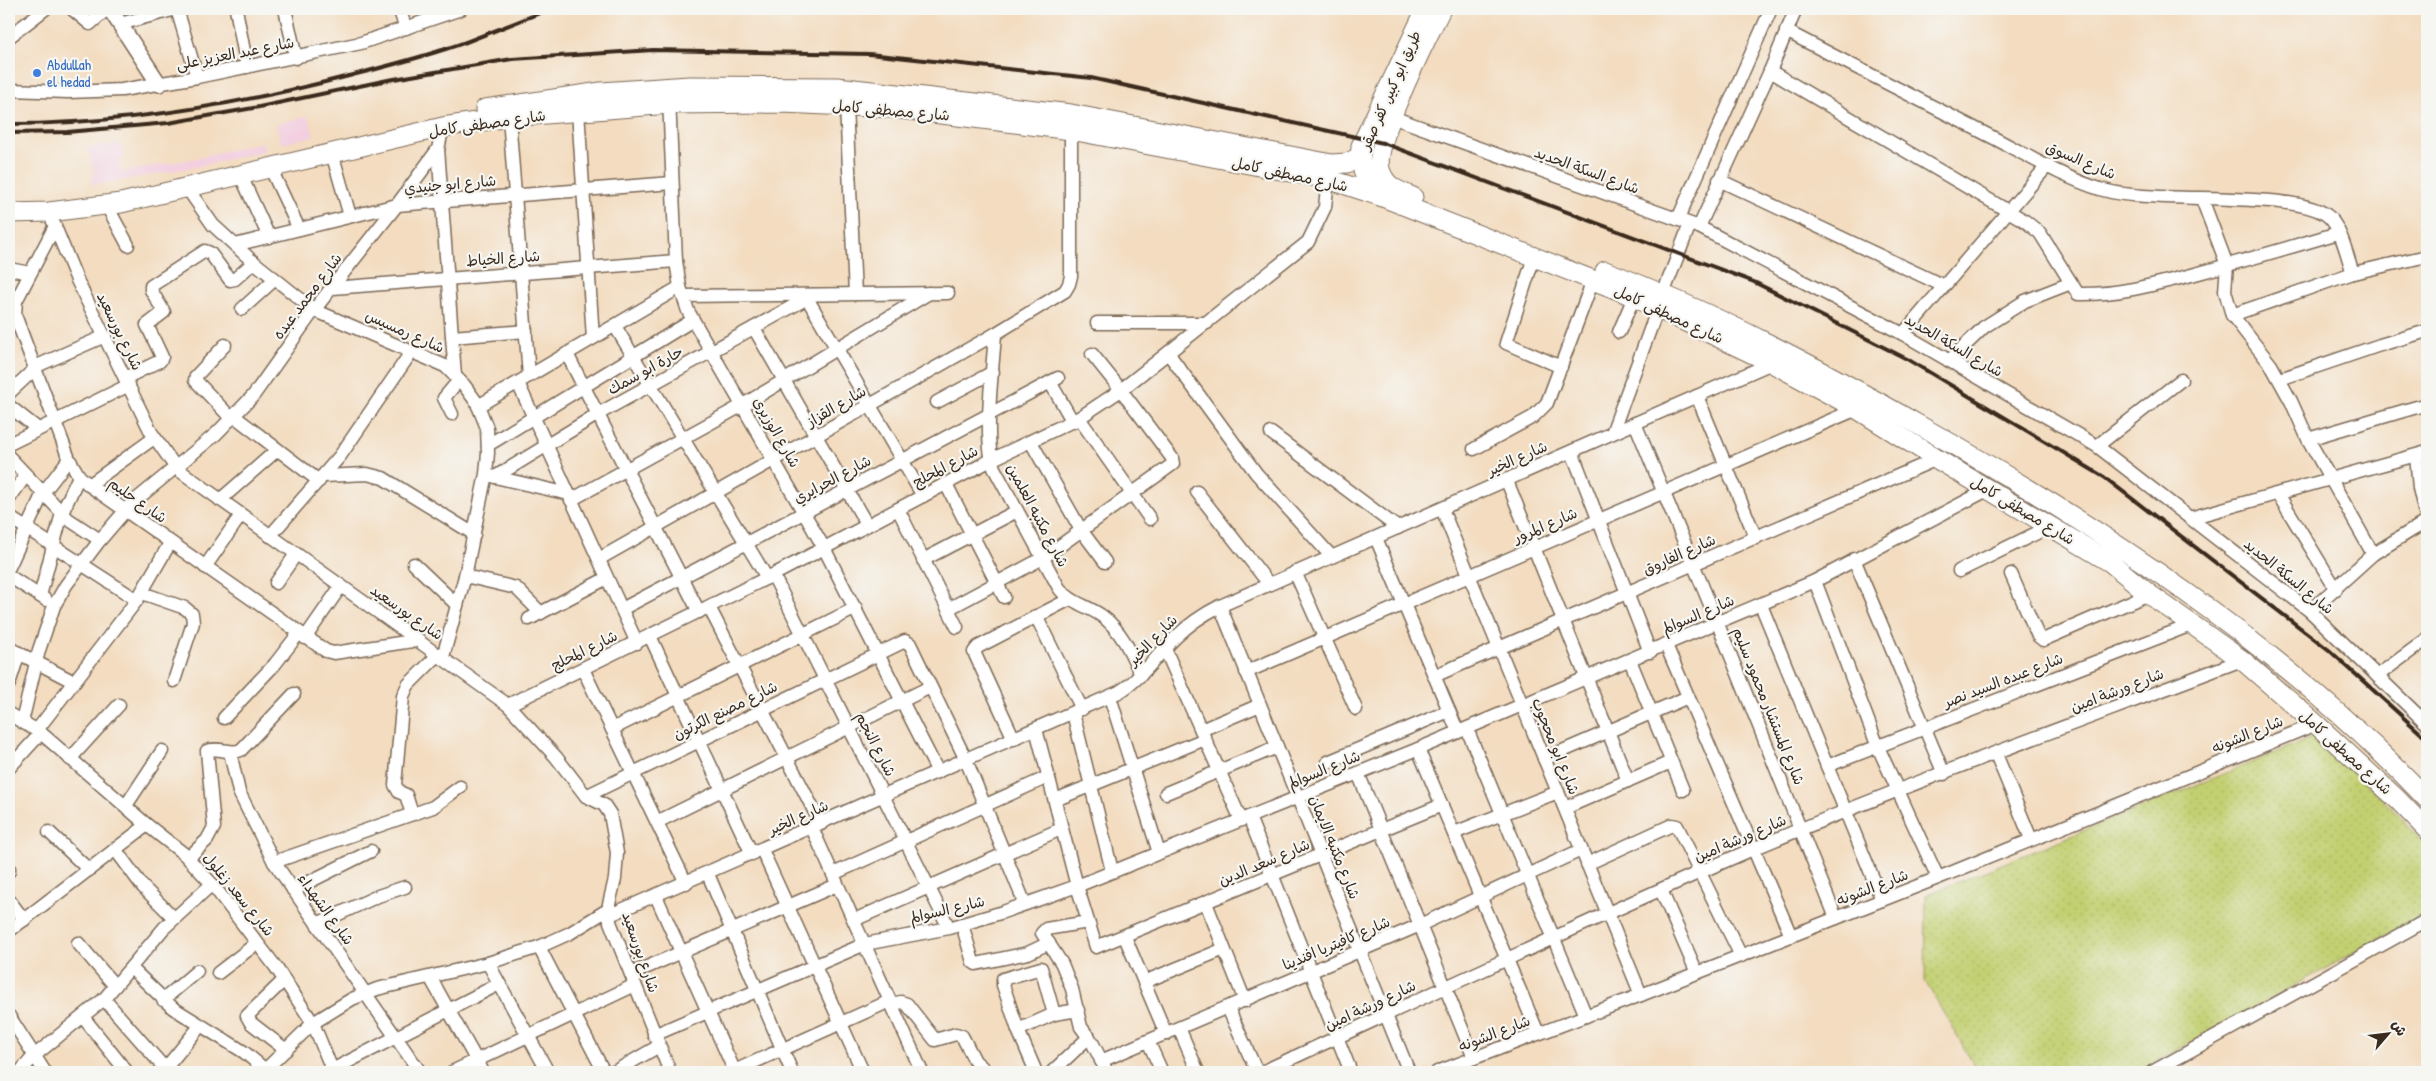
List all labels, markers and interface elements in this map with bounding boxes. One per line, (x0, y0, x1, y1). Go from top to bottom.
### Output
street label: طريق ابو كبير, كفر صقر (1353, 27, 1426, 155)
street label: شارع عبد العزيز على (174, 31, 296, 75)
place label: Abdullah el hedad (47, 54, 91, 92)
marker: Abdullah el hedad (31, 67, 43, 79)
street label: شارع مصطفى كامل (831, 94, 951, 126)
street label: شارع مصطفى كامل (427, 104, 547, 142)
street label: شارع السوق (2043, 136, 2119, 184)
street label: شارع السكة الحديد (1532, 141, 1642, 199)
street label: شارع مصطفى كامل (1230, 151, 1350, 197)
street label: شارع ابو جنيدي (403, 170, 497, 199)
street label: شارع الخياط (465, 245, 541, 271)
street label: شارع محمد عبده (268, 248, 346, 344)
street label: شارع مصطفى كامل (1611, 280, 1727, 348)
street label: شارع بورسعيد (92, 288, 148, 374)
street label: شارع رمسيس (362, 304, 448, 358)
street label: شارع السكة الحديد (1901, 308, 2007, 382)
street label: حارة ابو سمك (603, 341, 687, 399)
street label: شارع القزاز (801, 380, 870, 432)
street label: شارع الوزيرى (748, 393, 806, 471)
street label: شارع الخير (1483, 435, 1551, 481)
street label: شارع المحلج (908, 440, 982, 492)
street label: شارع الحرايري (789, 450, 875, 509)
street label: شارع مكتبه العلمين (1002, 459, 1074, 571)
street label: شارع مصطفى كامل (1967, 471, 2079, 549)
street label: شارع حليم (103, 472, 171, 529)
street label: شارع المرور (1509, 502, 1580, 548)
street label: شارع الفاروق (1639, 529, 1719, 579)
street label: شارع السكة الحديد (2240, 533, 2338, 619)
street label: شارع بورسعيد (366, 579, 448, 645)
street label: شارع السوالم (1659, 589, 1738, 640)
street label: شارع الخير (1121, 610, 1182, 671)
street label: شارع المستشار محمود سليم (1726, 624, 1810, 789)
street label: شارع المحلج (547, 625, 621, 675)
street label: شارع عبده السيد نصر (1938, 647, 2066, 713)
street label: شارع ورشة امين (2067, 663, 2167, 717)
street label: شارع مصنع الكرتون (669, 676, 781, 745)
street label: شارع ابو محجوب (1527, 694, 1585, 798)
street label: شارع مصطفى كامل (2295, 705, 2397, 799)
street label: شارع النجم (849, 708, 901, 781)
street label: شارع الشونه (2208, 710, 2286, 758)
street label: شارع السوالم (1285, 745, 1364, 794)
street label: شارع مكتبه الايمان (1305, 792, 1365, 902)
street label: شارع الخير (764, 794, 832, 840)
street label: شارع ورشة امين (1691, 809, 1789, 867)
street label: شارع سعد الدين (1215, 833, 1313, 891)
street label: شارع سعد زغلول (199, 848, 279, 940)
street label: شارع الشونه (1833, 864, 1911, 910)
street label: شارع الشهداء (293, 869, 359, 949)
street label: شارع السوالم (907, 890, 987, 929)
street label: شارع بورسعيد (617, 909, 665, 995)
street label: شارع كافيتريا افندينا (1279, 911, 1393, 975)
street label: شارع ورشة امين (1321, 975, 1419, 1035)
north arrow (2364, 1008, 2414, 1058)
street label: شارع الشونه (1455, 1010, 1533, 1056)
text: ش (2388, 1016, 2412, 1039)

